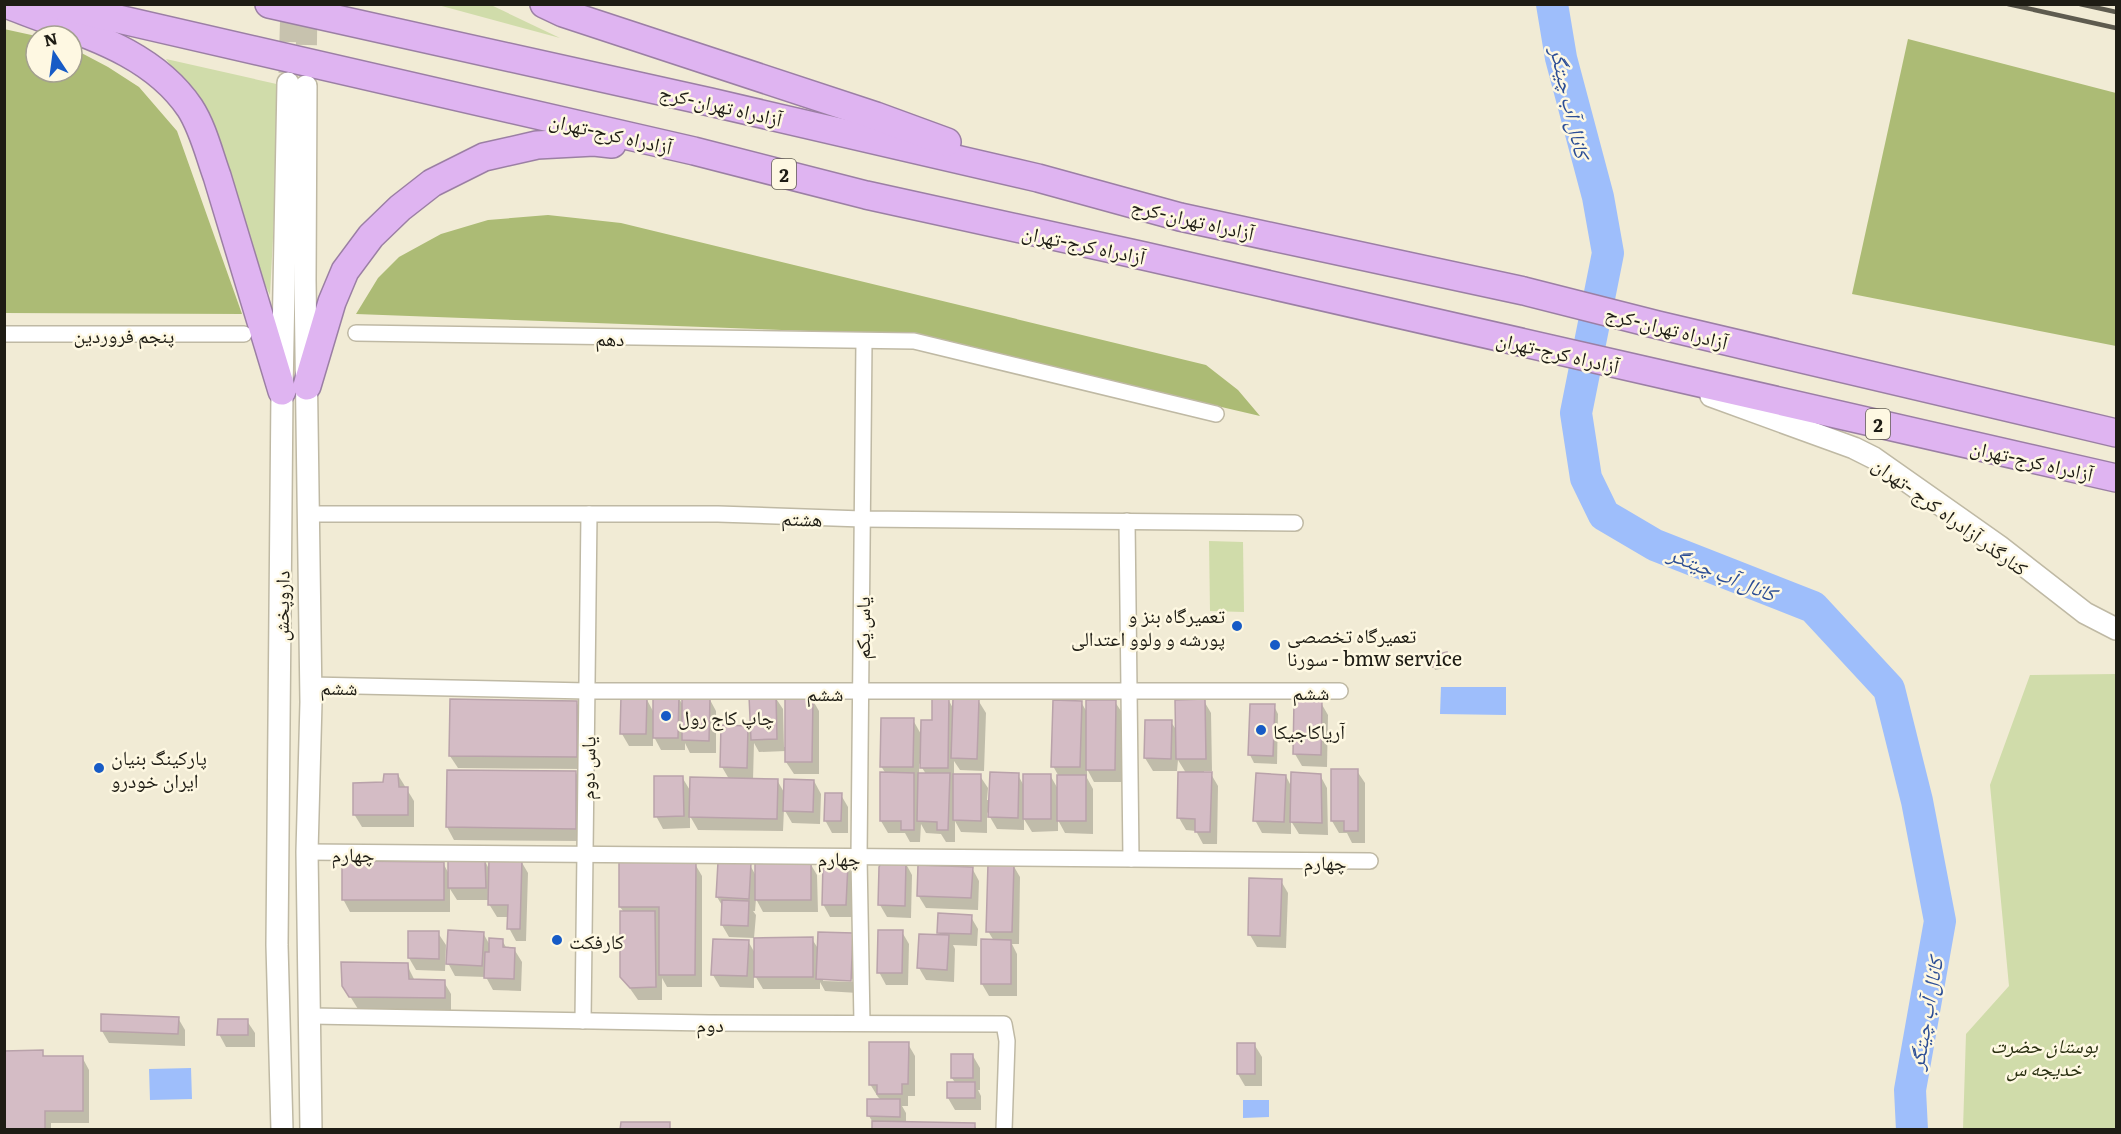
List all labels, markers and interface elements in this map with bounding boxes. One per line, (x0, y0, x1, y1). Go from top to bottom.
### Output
north arrow (24, 24, 84, 84)
text: N (41, 25, 60, 52)
water label: کانال آب چیتگر (1544, 41, 1601, 164)
street label: آزادراه تهران-کرج (657, 75, 786, 133)
street label: آزادراه کرج-تهران (547, 103, 676, 161)
road number: 2 (772, 159, 796, 189)
street label: آزادراه تهران-کرج (1129, 189, 1258, 247)
street label: آزادراه کرج-تهران (1020, 215, 1149, 271)
street label: آزادراه تهران-کرج (1603, 296, 1732, 356)
street label: پنجم فروردین (74, 319, 175, 350)
street label: دهم (595, 322, 625, 353)
street label: آزادراه کرج-تهران (1494, 322, 1623, 380)
road number: 2 (1866, 409, 1890, 439)
street label: آزادراه کرج-تهران (1968, 430, 2097, 488)
street label: کنارگذر آزادراه کرج -تهران (1867, 448, 2035, 582)
street label: هشتم (781, 501, 823, 534)
water label: کانال آب چیتگر (1663, 536, 1784, 609)
street label: داروپخش (264, 570, 296, 642)
street label: یاس یکم (846, 597, 877, 659)
place label: تعمیرگاه بنز و پورشه و ولوو اعتدالی (1071, 599, 1225, 652)
marker: تعمیرگاه بنز و پورشه و ولوو اعتدالی (1230, 619, 1244, 633)
place label: تعمیرگاه تخصصی سورنا - bmw service (1287, 619, 1462, 672)
marker: تعمیرگاه تخصصی سورنا - bmw service (1268, 638, 1282, 652)
street label: ششم (320, 671, 358, 702)
street label: ششم (1293, 676, 1329, 707)
street label: ششم (807, 677, 843, 708)
place label: چاپ کاج رول (678, 701, 775, 731)
marker: چاپ کاج رول (659, 709, 673, 723)
place label: آریاکاجیکا (1273, 715, 1346, 745)
marker: آریاکاجیکا (1254, 723, 1268, 737)
street label: یاس دوم (570, 736, 603, 800)
place label: پارکینگ بنیان ایران خودرو (111, 741, 207, 794)
marker: پارکینگ بنیان ایران خودرو (92, 761, 106, 775)
street label: چهارم (332, 838, 375, 869)
street label: چهارم (818, 842, 861, 873)
street label: چهارم (1304, 846, 1347, 877)
place label: کارفکت (569, 925, 624, 955)
marker: کارفکت (550, 933, 564, 947)
water label: کانال آب چیتگر (1899, 951, 1950, 1074)
street label: دوم (696, 1008, 724, 1039)
park label: بوستان حضرت خدیجه س (1990, 1029, 2098, 1082)

